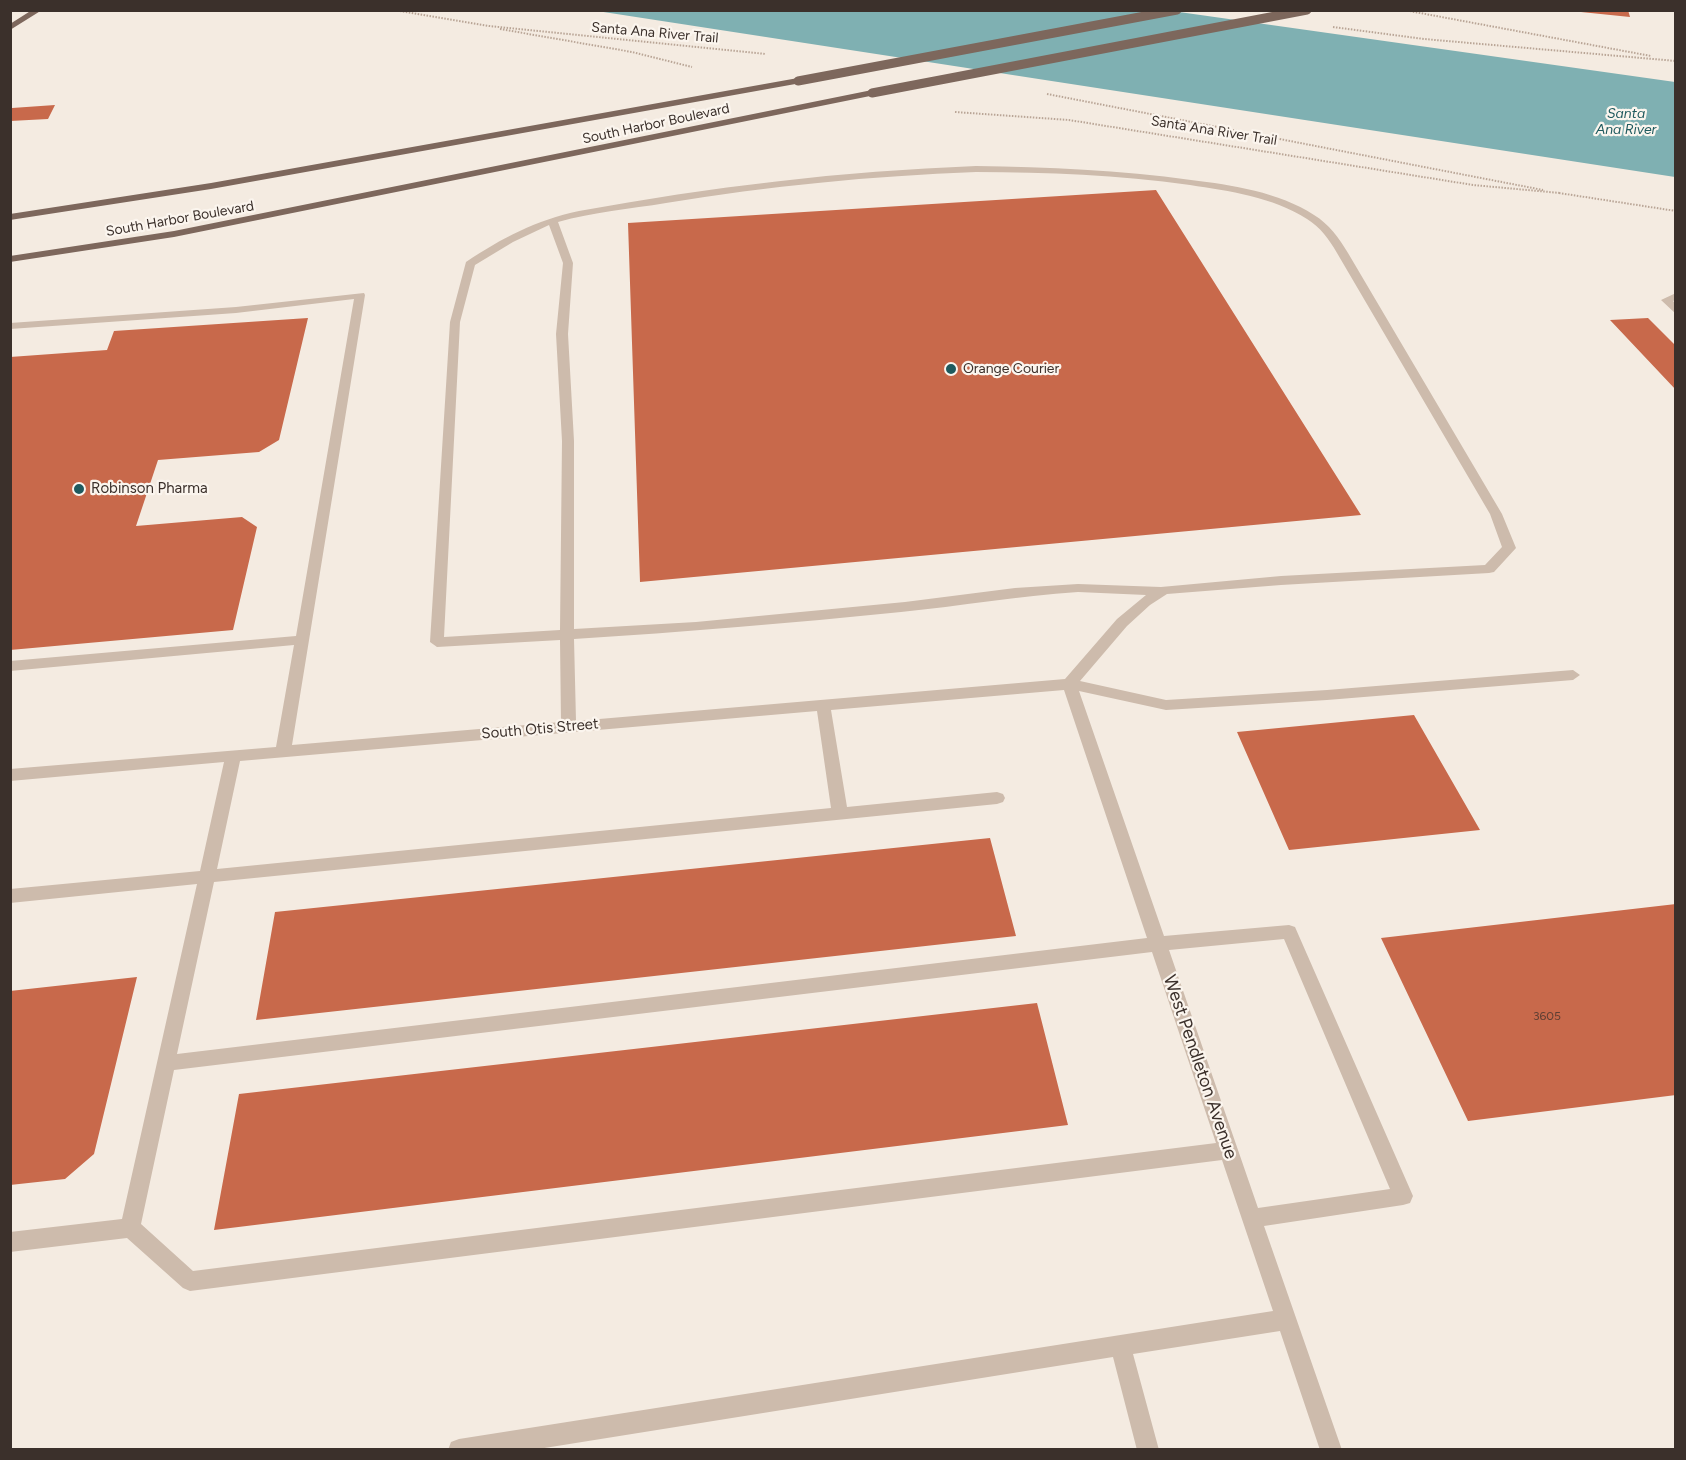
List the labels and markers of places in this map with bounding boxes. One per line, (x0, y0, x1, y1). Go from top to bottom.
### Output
place label: Orange Courier (963, 361, 1059, 377)
marker: Orange Courier (944, 362, 958, 376)
place label: Robinson Pharma (91, 480, 208, 498)
marker: Robinson Pharma (72, 482, 86, 496)

